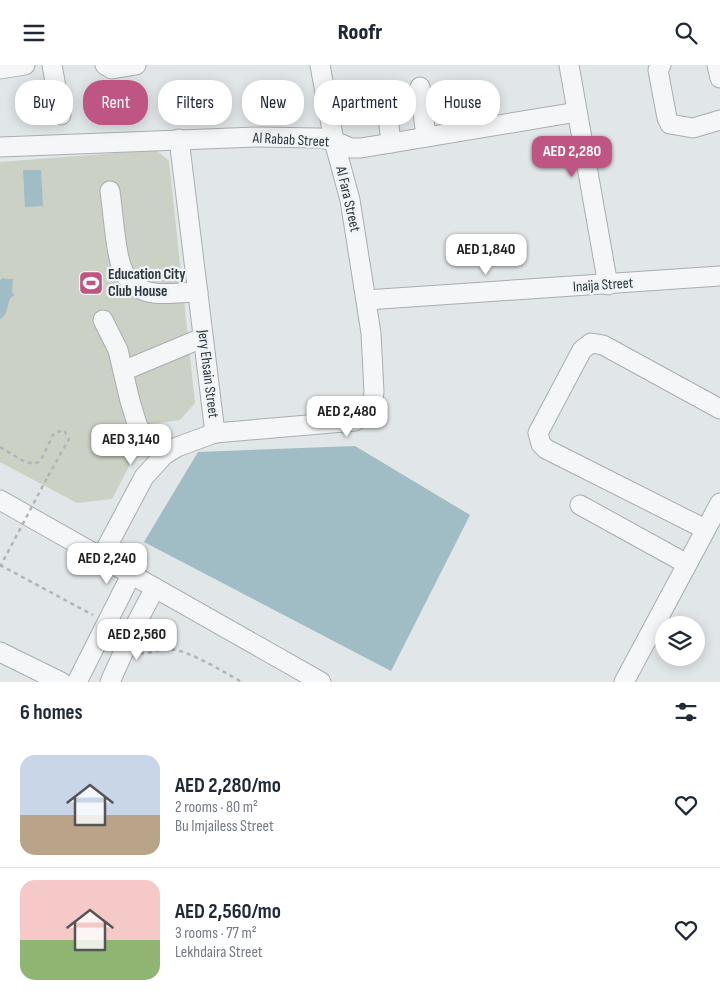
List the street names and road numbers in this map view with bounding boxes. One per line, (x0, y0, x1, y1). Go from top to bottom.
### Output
street label: Al Rabab Street (251, 128, 330, 152)
street label: Al Fara Street (331, 163, 365, 234)
street label: Inaija Street (572, 273, 634, 297)
street label: Jery Ehsain Street (193, 328, 223, 420)

